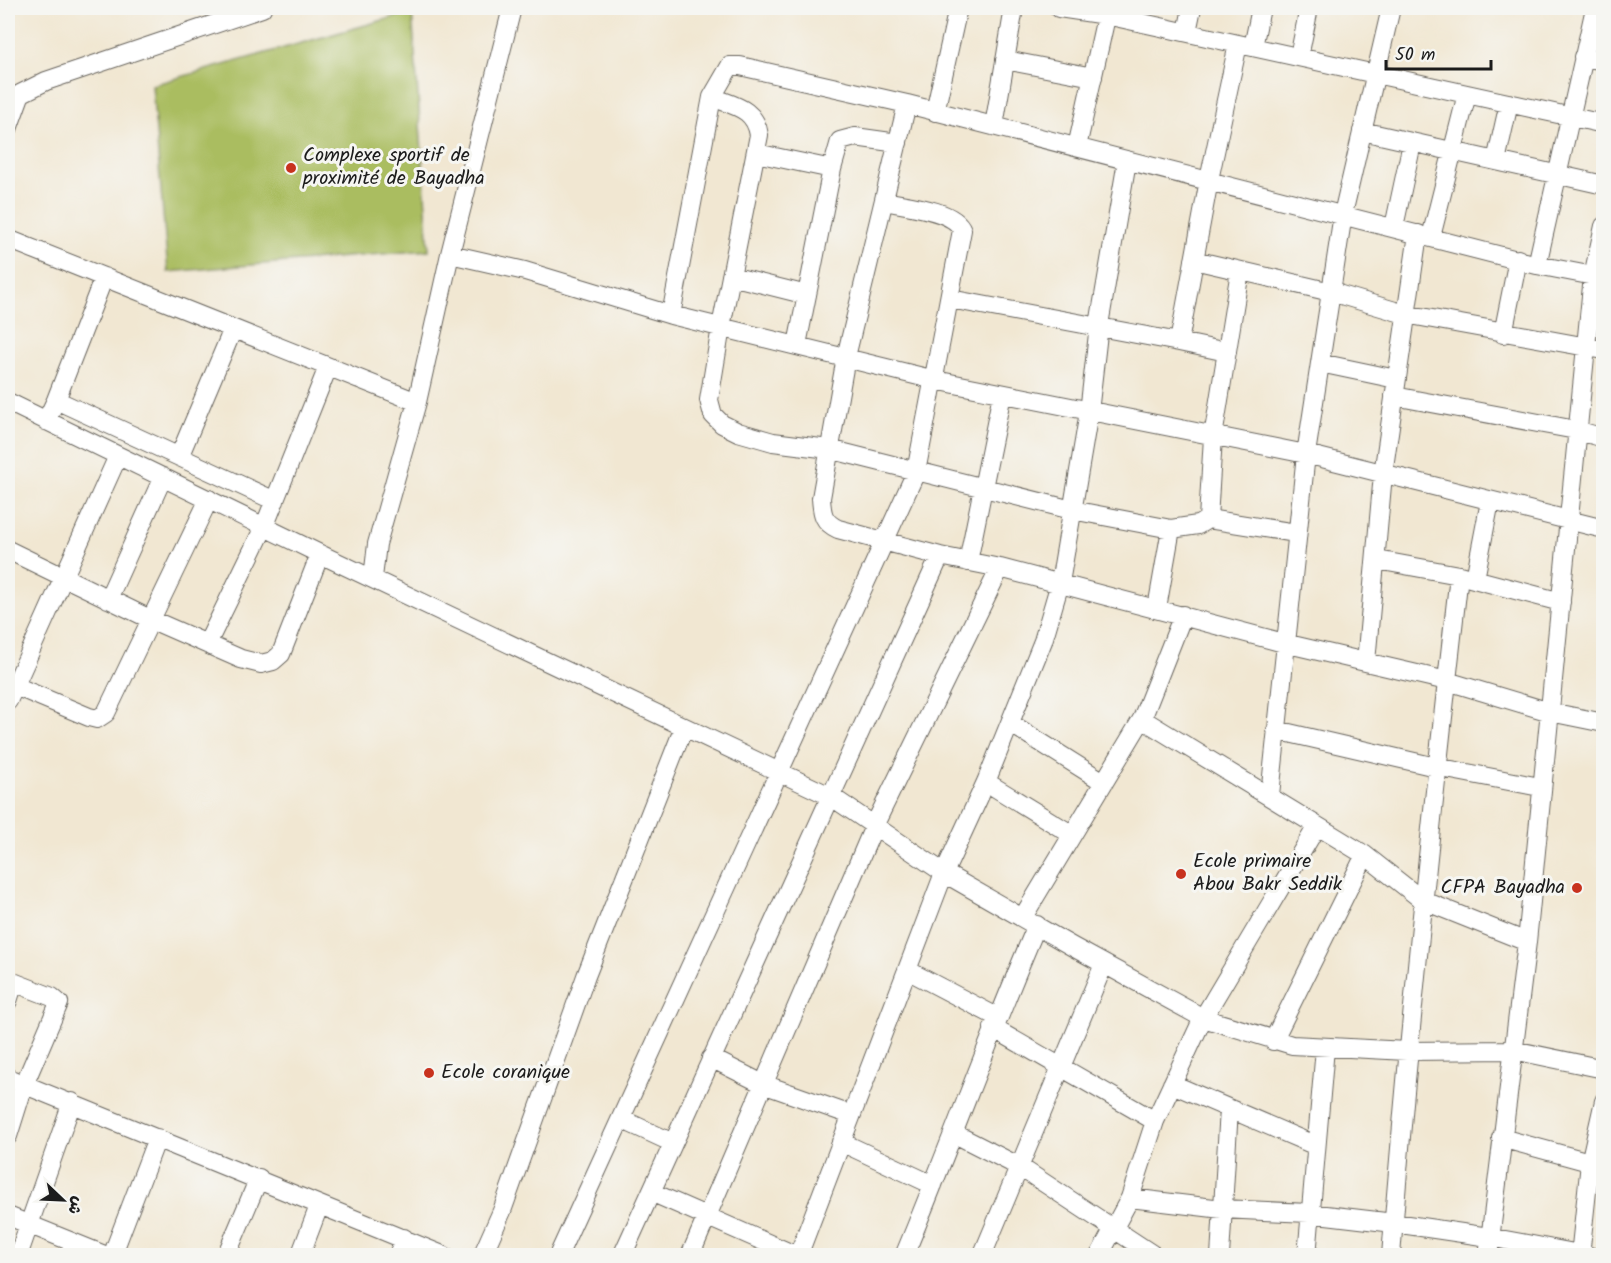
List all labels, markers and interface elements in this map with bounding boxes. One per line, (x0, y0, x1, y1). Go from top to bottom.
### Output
scale bar (1386, 33, 1491, 71)
text: 50 m (1395, 41, 1435, 70)
place label: Complexe sportif de proximité de Bayadha (302, 140, 485, 195)
marker: Complexe sportif de proximité de Bayadha (284, 161, 298, 175)
place label: Ecole primaire Abou Bakr Seddik (1193, 846, 1343, 901)
marker: Ecole primaire Abou Bakr Seddik (1174, 867, 1188, 881)
place label: CFPA Bayadha (1441, 872, 1565, 904)
marker: CFPA Bayadha (1570, 881, 1584, 895)
place label: Ecole coranique (441, 1057, 570, 1089)
marker: Ecole coranique (422, 1066, 436, 1080)
north arrow (33, 1170, 93, 1230)
text: ش (60, 1192, 90, 1218)

